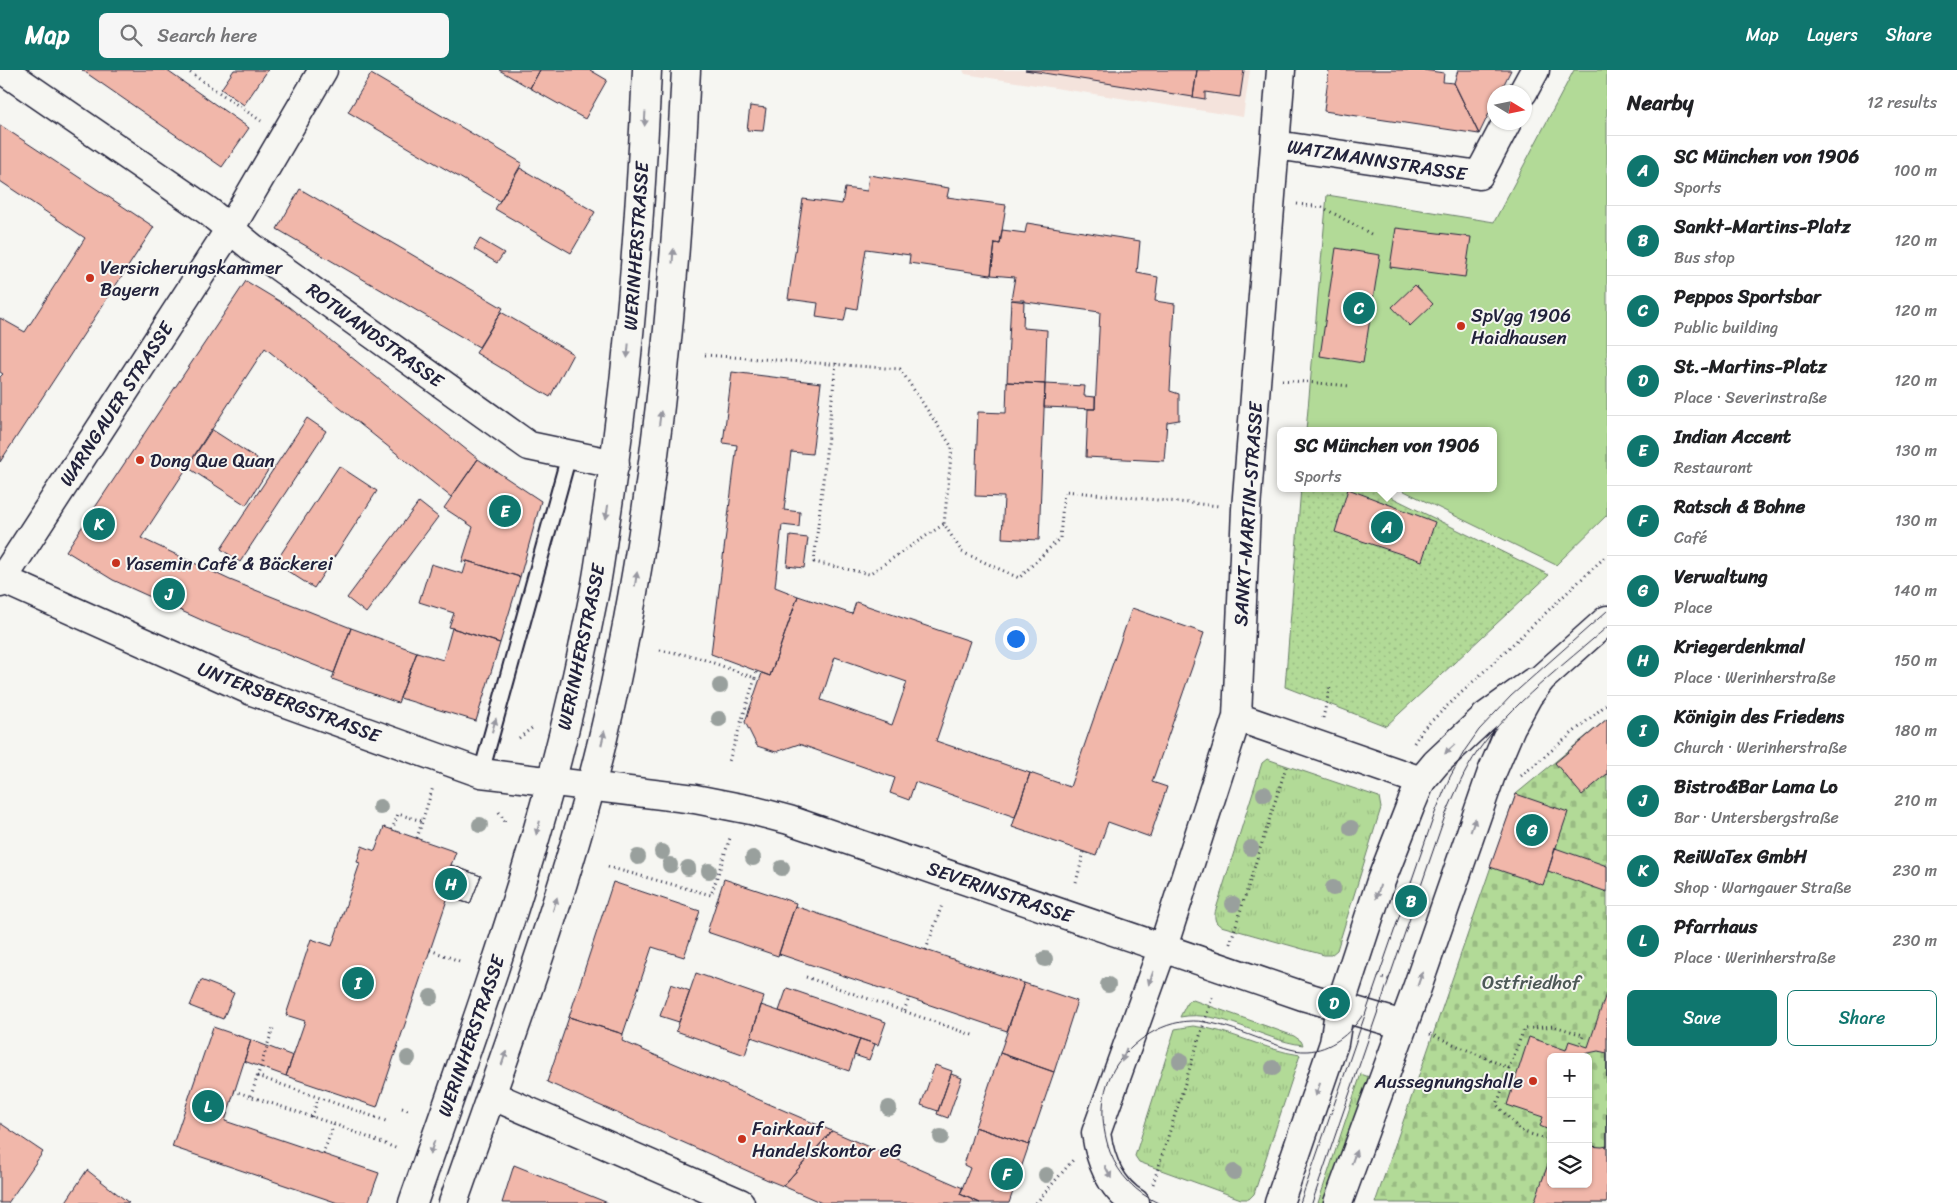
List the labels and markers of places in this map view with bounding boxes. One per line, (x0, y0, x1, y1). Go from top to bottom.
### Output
place label: Versicherungskammer Bayern (100, 251, 283, 306)
marker: Versicherungskammer Bayern (84, 272, 96, 284)
pin: C (1343, 289, 1375, 327)
place label: SpVgg 1906 Haidhausen (1471, 299, 1571, 354)
marker: SpVgg 1906 Haidhausen (1455, 320, 1467, 332)
place label: Dong Que Quan (150, 444, 275, 477)
marker: Dong Que Quan (134, 454, 146, 466)
pin: E (489, 492, 521, 530)
pin: K (83, 505, 115, 543)
pin: A (1371, 508, 1403, 546)
place label: Yasemin Café & Bäckerei (126, 547, 334, 580)
marker: Yasemin Café & Bäckerei (110, 557, 122, 569)
pin: J (153, 575, 185, 613)
pin: G (1516, 811, 1548, 849)
pin: H (435, 865, 467, 903)
pin: B (1395, 882, 1427, 920)
pin: I (342, 964, 374, 1002)
pin: D (1318, 984, 1350, 1022)
place label: Aussegnungshalle (1373, 1065, 1523, 1098)
marker: Aussegnungshalle (1527, 1075, 1539, 1087)
pin: L (192, 1087, 224, 1125)
place label: Fairkauf Handelskontor eG (752, 1112, 901, 1167)
marker: Fairkauf Handelskontor eG (736, 1133, 748, 1145)
pin: F (991, 1155, 1023, 1193)

